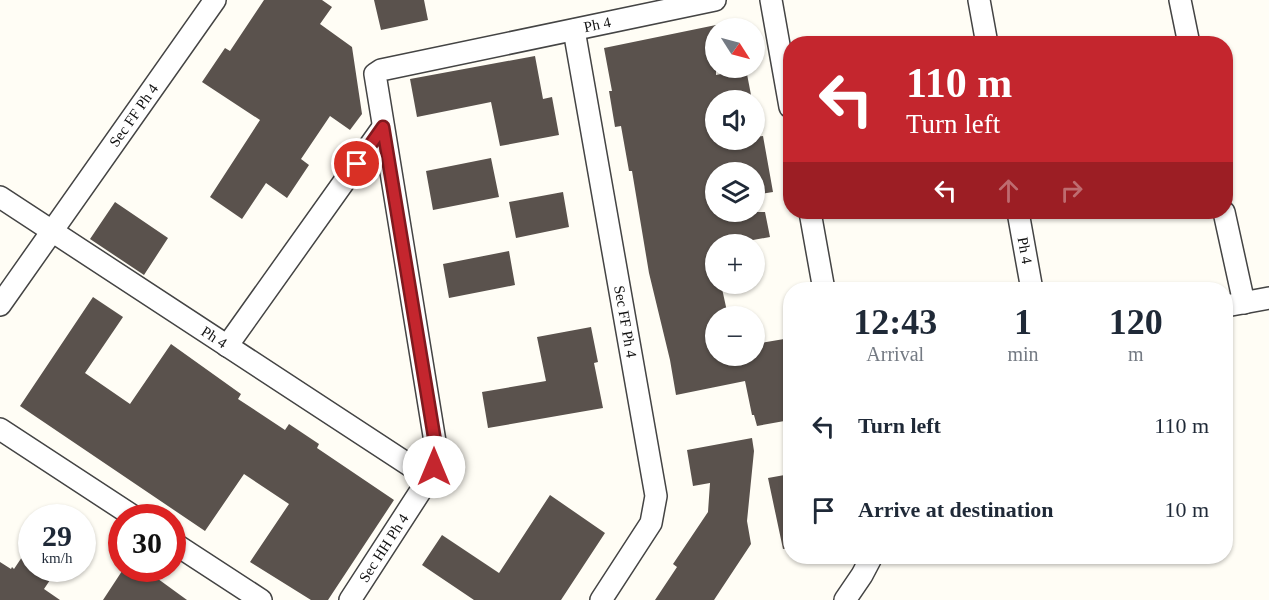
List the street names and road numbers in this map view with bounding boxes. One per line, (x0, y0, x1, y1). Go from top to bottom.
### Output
street label: Ph 4 (582, 14, 613, 35)
street label: Sec FF Ph 4 (106, 81, 162, 150)
street label: Ph 4 (1015, 236, 1035, 266)
street label: Sec FF Ph 4 (611, 284, 640, 359)
street label: Ph 4 (198, 323, 230, 352)
street label: Sec HH Ph 4 (356, 510, 412, 585)

